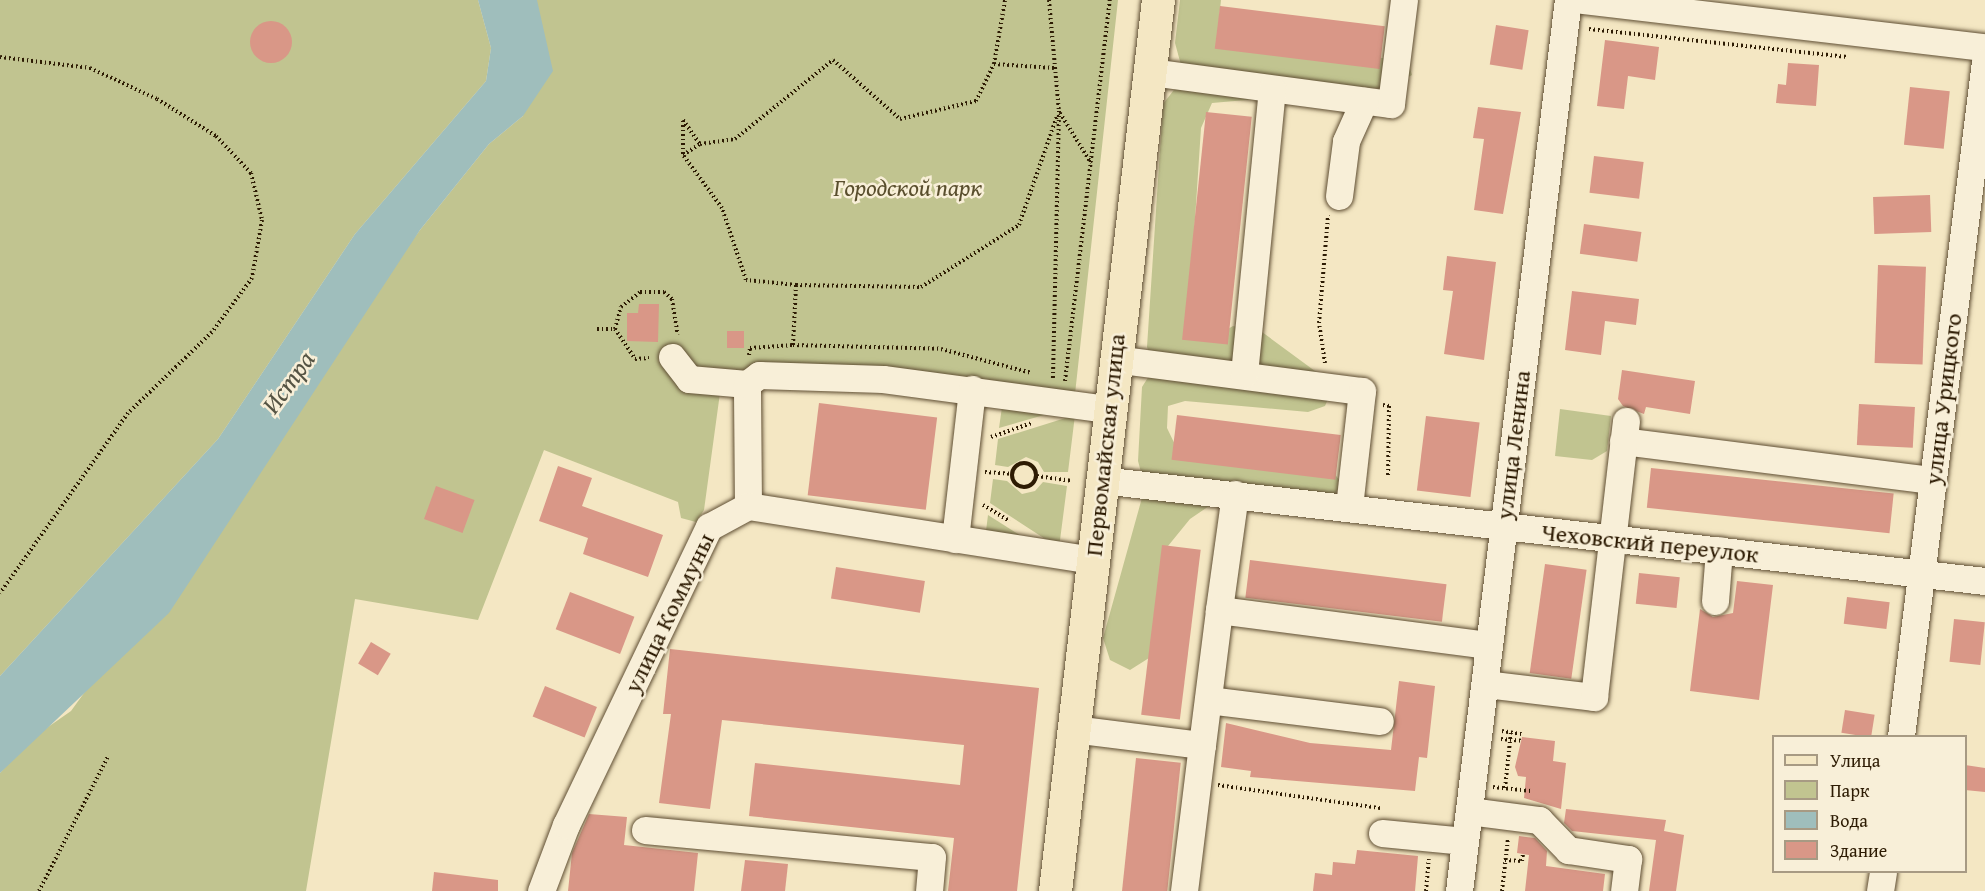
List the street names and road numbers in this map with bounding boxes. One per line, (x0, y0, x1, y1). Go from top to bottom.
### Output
street label: улица Урицкого (1918, 312, 1968, 486)
street label: Первомайская улица (1079, 332, 1131, 558)
street label: улица Ленина (1490, 369, 1536, 521)
street label: Чеховский переулок (1540, 517, 1760, 569)
street label: улица Коммуны (618, 528, 720, 698)

